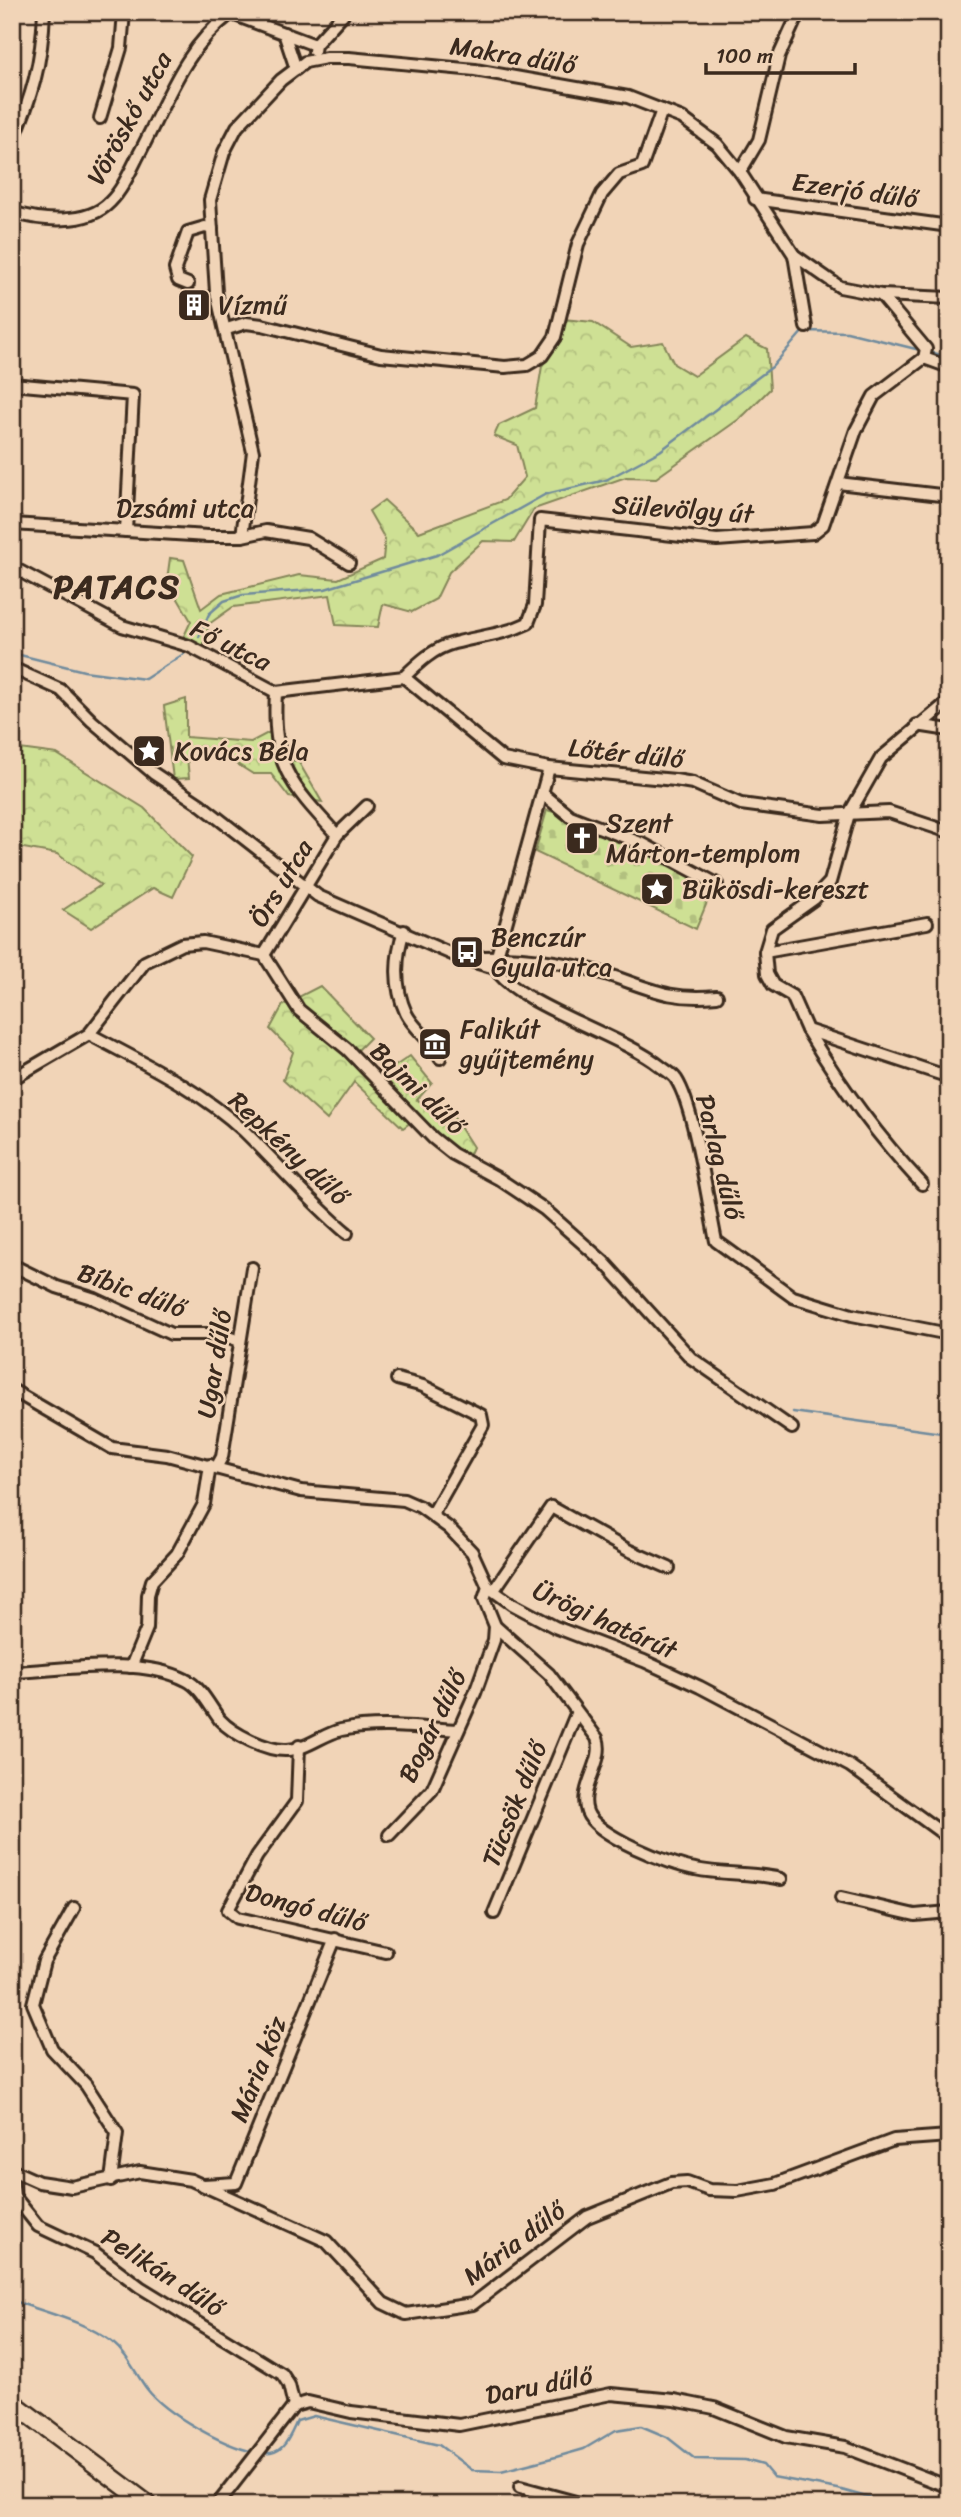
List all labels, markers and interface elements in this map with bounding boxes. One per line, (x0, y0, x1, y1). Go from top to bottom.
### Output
street label: Makra dűlő (447, 22, 581, 88)
scale bar (706, 32, 854, 76)
text: 100 m (716, 37, 773, 75)
street label: Vöröskő utca (73, 42, 185, 194)
street label: Ezerjó dűlő (789, 158, 923, 222)
place label: Vízmű (218, 282, 288, 328)
building icon: Vízmű (175, 286, 213, 324)
street label: Sülevölgy út (611, 481, 757, 537)
street label: Dzsámi utca (116, 485, 254, 531)
district label: PATACS (53, 558, 181, 616)
street label: Fő utca (183, 606, 280, 685)
street label: Lőtér dűlő (566, 724, 688, 782)
place label: Kovács Béla (174, 728, 309, 774)
place icon: Kovács Béla (130, 732, 168, 770)
place label: Szent Márton-templom (606, 800, 800, 876)
church icon: Szent Márton-templom (563, 819, 601, 857)
street label: Örs utca (236, 829, 326, 936)
place label: Bükösdi-kereszt (682, 866, 869, 912)
place icon: Bükösdi-kereszt (638, 870, 676, 908)
place label: Benczúr Gyula utca (491, 914, 612, 990)
bus stop icon: Benczúr Gyula utca (448, 933, 486, 971)
place label: Falikút gyűjtemény (458, 1006, 594, 1082)
museum icon: Falikút gyűjtemény (416, 1025, 454, 1063)
street label: Bajmi dűlő (359, 1030, 478, 1147)
street label: Repkény dűlő (217, 1079, 362, 1218)
street label: Parlag dűlő (682, 1089, 758, 1226)
street label: Bíbic dűlő (71, 1249, 195, 1332)
street label: Ugar dűlő (183, 1305, 246, 1421)
street label: Ürögi határút (525, 1568, 686, 1673)
street label: Bogár dűlő (385, 1660, 480, 1791)
street label: Tücsök dűlő (468, 1732, 561, 1874)
street label: Dongó dűlő (240, 1869, 374, 1946)
street label: Mária köz (216, 2008, 300, 2129)
street label: Mária dűlő (452, 2187, 577, 2298)
street label: Pelikán dűlő (92, 2215, 236, 2330)
street label: Daru dűlő (481, 2352, 598, 2418)

